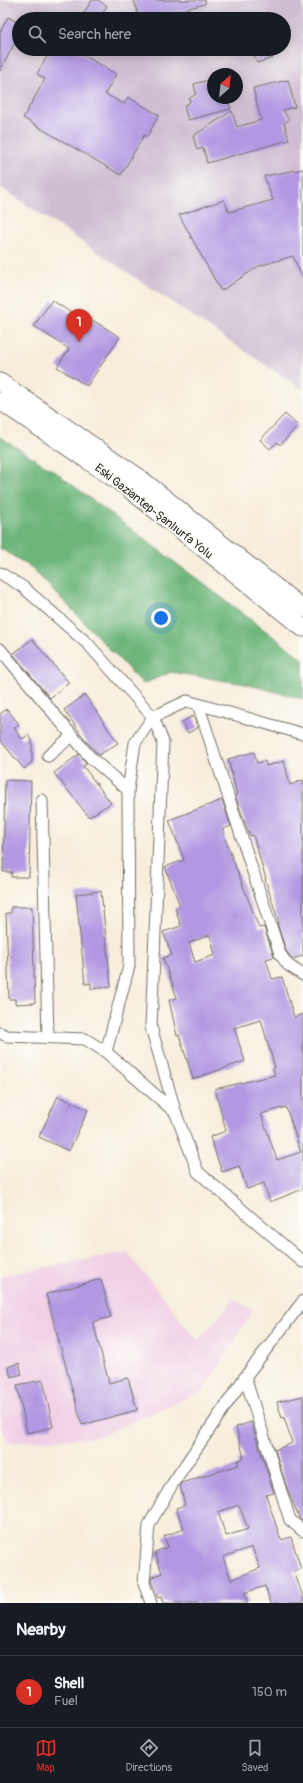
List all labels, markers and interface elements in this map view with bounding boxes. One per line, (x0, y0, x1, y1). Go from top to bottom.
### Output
search box (12, 12, 291, 56)
icon: search (26, 23, 48, 45)
text: Search here (58, 25, 131, 44)
north arrow (207, 68, 243, 104)
pin: 1 (66, 309, 92, 342)
street label: Eski Gaziantep-Şanlıurfa Yolu (92, 461, 216, 562)
your location (151, 608, 171, 628)
text: Nearby (16, 1619, 65, 1640)
text: Shell (54, 1674, 84, 1693)
text: 1 (26, 1684, 32, 1700)
text: 150 m (252, 1684, 287, 1700)
text: Fuel (54, 1693, 78, 1709)
tab: Map (35, 1737, 57, 1774)
tab: Directions (126, 1737, 172, 1774)
tab: Saved (241, 1737, 268, 1774)

